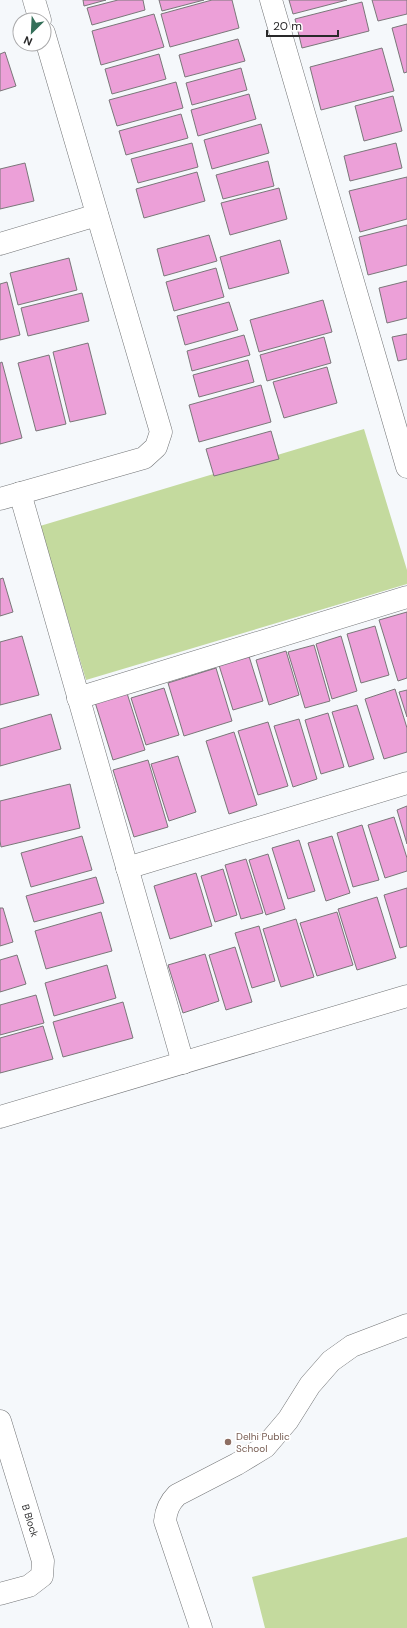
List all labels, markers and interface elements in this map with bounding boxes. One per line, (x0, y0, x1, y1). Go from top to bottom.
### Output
north arrow (12, 12, 52, 52)
scale bar (267, 12, 338, 38)
text: 20 m (273, 18, 302, 34)
text: N (21, 33, 34, 49)
place label: Delhi Public School (236, 1430, 290, 1455)
marker: Delhi Public School (223, 1437, 233, 1447)
street label: B Block (19, 1502, 42, 1538)

